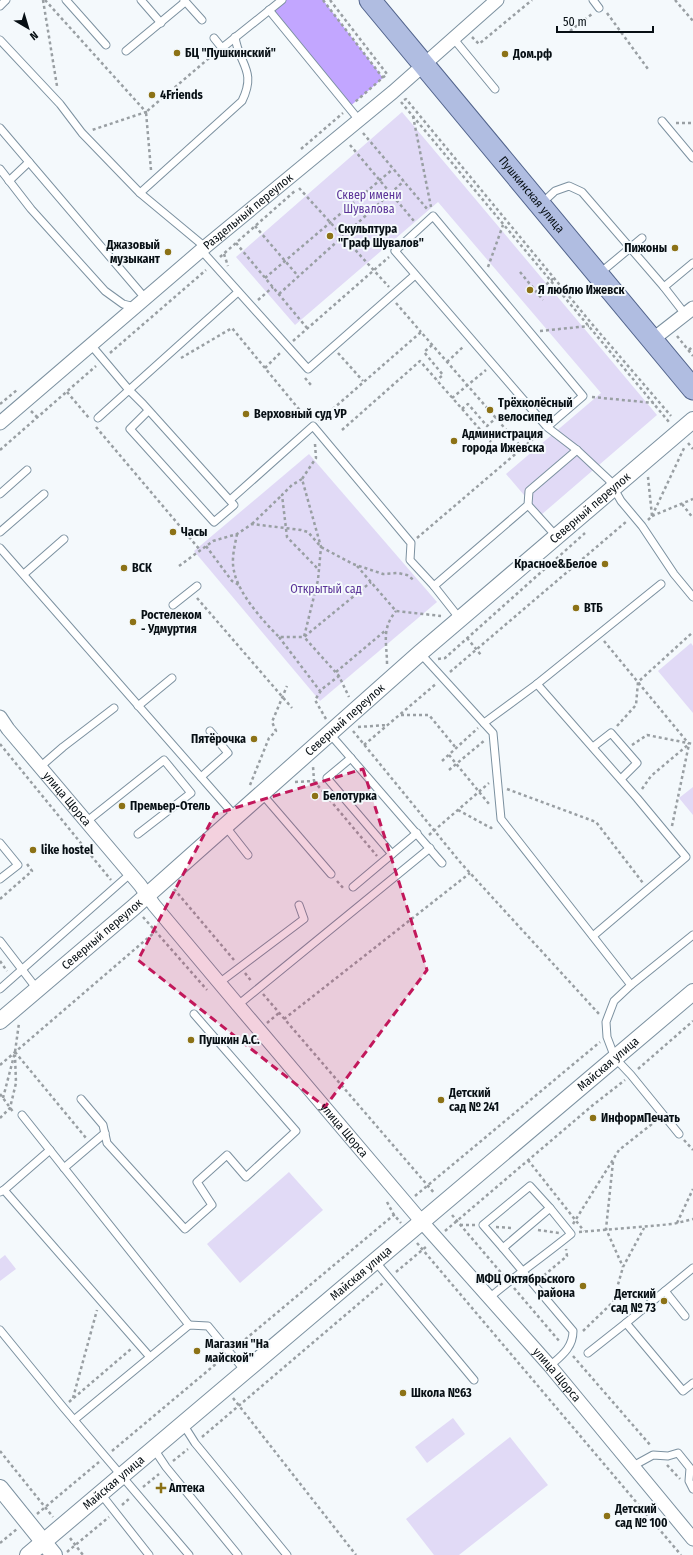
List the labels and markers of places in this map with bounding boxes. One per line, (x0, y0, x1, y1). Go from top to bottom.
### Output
place label: БЦ "Пушкинский" (185, 46, 276, 60)
place label: Дом.рф (512, 47, 552, 61)
marker: БЦ "Пушкинский" (172, 48, 182, 58)
marker: Дом.рф (500, 49, 510, 59)
place label: 4Friends (160, 88, 203, 102)
marker: 4Friends (147, 90, 157, 100)
place label: Скульптура "Граф Шувалов" (338, 222, 424, 250)
marker: Скульптура "Граф Шувалов" (325, 231, 335, 241)
place label: Джазовый музыкант (105, 238, 161, 266)
place label: Пижоны (624, 241, 667, 255)
marker: Пижоны (670, 243, 680, 253)
marker: Джазовый музыкант (163, 247, 173, 257)
place label: Я люблю Ижевск (538, 283, 625, 297)
marker: Я люблю Ижевск (525, 285, 535, 295)
place label: Трёхколёсный велосипед (498, 396, 573, 424)
marker: Трёхколёсный велосипед (485, 405, 495, 415)
place label: Верховный суд УР (254, 407, 347, 421)
marker: Верховный суд УР (241, 409, 251, 419)
place label: Администрация города Ижевска (461, 427, 545, 455)
marker: Администрация города Ижевска (449, 436, 459, 446)
place label: Часы (181, 525, 207, 539)
marker: Часы (168, 527, 178, 537)
place label: Красное&Белое (514, 557, 597, 571)
marker: Красное&Белое (600, 559, 610, 569)
place label: ВСК (132, 561, 152, 575)
marker: ВСК (119, 563, 129, 573)
place label: ВТБ (584, 601, 603, 615)
marker: ВТБ (571, 603, 581, 613)
place label: Ростелеком - Удмуртия (141, 608, 202, 636)
marker: Ростелеком - Удмуртия (128, 617, 138, 627)
place label: Пятёрочка (191, 732, 246, 746)
marker: Пятёрочка (249, 734, 259, 744)
place label: Белотурка (323, 789, 377, 803)
marker: Белотурка (310, 791, 320, 801)
place label: Премьер-Отель (130, 799, 211, 813)
marker: Премьер-Отель (117, 801, 127, 811)
place label: like hostel (41, 843, 94, 857)
marker: like hostel (28, 845, 38, 855)
place label: Пушкин А.С. (199, 1033, 260, 1047)
marker: Пушкин А.С. (186, 1035, 196, 1045)
place label: Детский сад № 241 (448, 1086, 499, 1114)
marker: Детский сад № 241 (436, 1095, 446, 1105)
place label: ИнформПечать (601, 1111, 680, 1125)
marker: ИнформПечать (588, 1113, 598, 1123)
place label: МФЦ Октябрьского района (476, 1272, 576, 1300)
marker: МФЦ Октябрьского района (578, 1281, 588, 1291)
place label: Детский сад № 73 (611, 1287, 656, 1315)
marker: Детский сад № 73 (659, 1296, 669, 1306)
place label: Магазин "На майской" (205, 1337, 269, 1365)
marker: Магазин "На майской" (192, 1346, 202, 1356)
place label: Школа №63 (411, 1386, 472, 1400)
marker: Школа №63 (398, 1388, 408, 1398)
place label: Аптека (168, 1481, 205, 1495)
marker: Аптека (156, 1483, 166, 1493)
place label: Детский сад № 100 (614, 1502, 668, 1530)
marker: Детский сад № 100 (602, 1511, 612, 1521)

